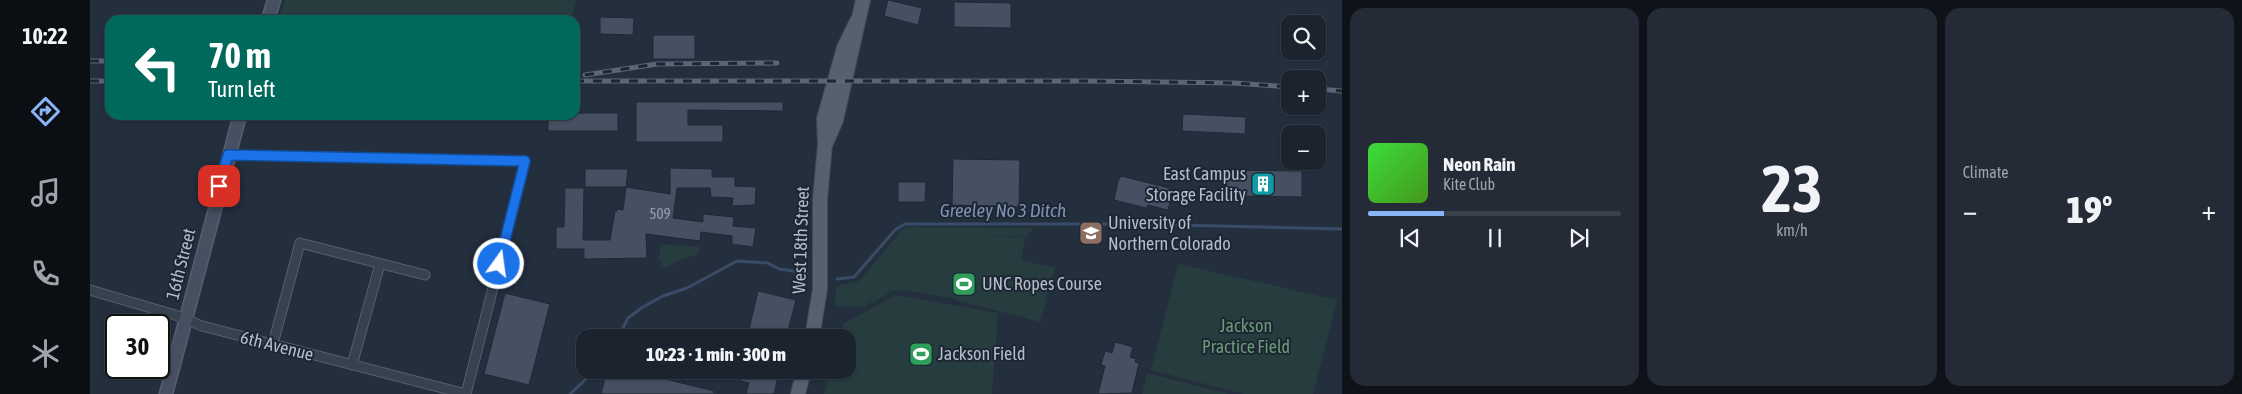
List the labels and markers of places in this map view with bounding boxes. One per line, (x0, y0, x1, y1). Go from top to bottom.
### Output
place label: East Campus Storage Facility (1146, 163, 1246, 205)
pin (198, 165, 240, 207)
building icon: East Campus Storage Facility (1250, 171, 1276, 197)
place label: University of Northern Colorado (1108, 212, 1231, 254)
school or university icon: University of Northern Colorado (1078, 220, 1104, 246)
sports icon: UNC Ropes Course (951, 271, 977, 297)
place label: UNC Ropes Course (982, 273, 1102, 294)
sports icon: Jackson Field (908, 341, 934, 367)
place label: Jackson Field (938, 343, 1025, 364)

